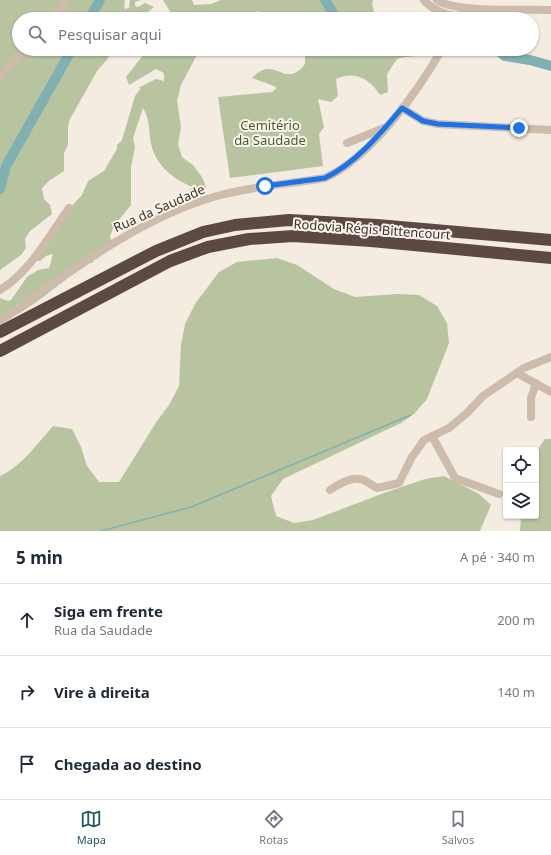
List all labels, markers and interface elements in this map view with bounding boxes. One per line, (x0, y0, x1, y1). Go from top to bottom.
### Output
search box (12, 12, 539, 56)
icon: search (26, 23, 48, 45)
text: Pesquisar aqui (58, 24, 162, 44)
park label: Cemitério da Saudade (234, 116, 306, 149)
route end (510, 119, 528, 137)
route start (256, 177, 274, 195)
street label: Rua da Saudade (110, 180, 208, 236)
street label: Rodovia Régis Bittencourt (293, 215, 451, 243)
map controls (503, 447, 539, 519)
button: locate (503, 447, 539, 483)
button: layers (503, 483, 539, 519)
text: 5 min (16, 546, 63, 569)
text: A pé · 340 m (460, 548, 535, 566)
text: Siga em frente (54, 601, 163, 621)
icon: ahead (16, 609, 38, 631)
text: 200 m (497, 611, 535, 629)
text: Rua da Saudade (54, 621, 153, 639)
icon: right (16, 681, 38, 703)
text: Vire à direita (54, 682, 150, 702)
text: 140 m (497, 683, 535, 701)
icon: arrive (16, 753, 38, 775)
text: Chegada ao destino (54, 754, 202, 774)
tab: Mapa (77, 808, 106, 847)
tab: Rotas (259, 808, 288, 847)
tab: Salvos (442, 808, 474, 847)

